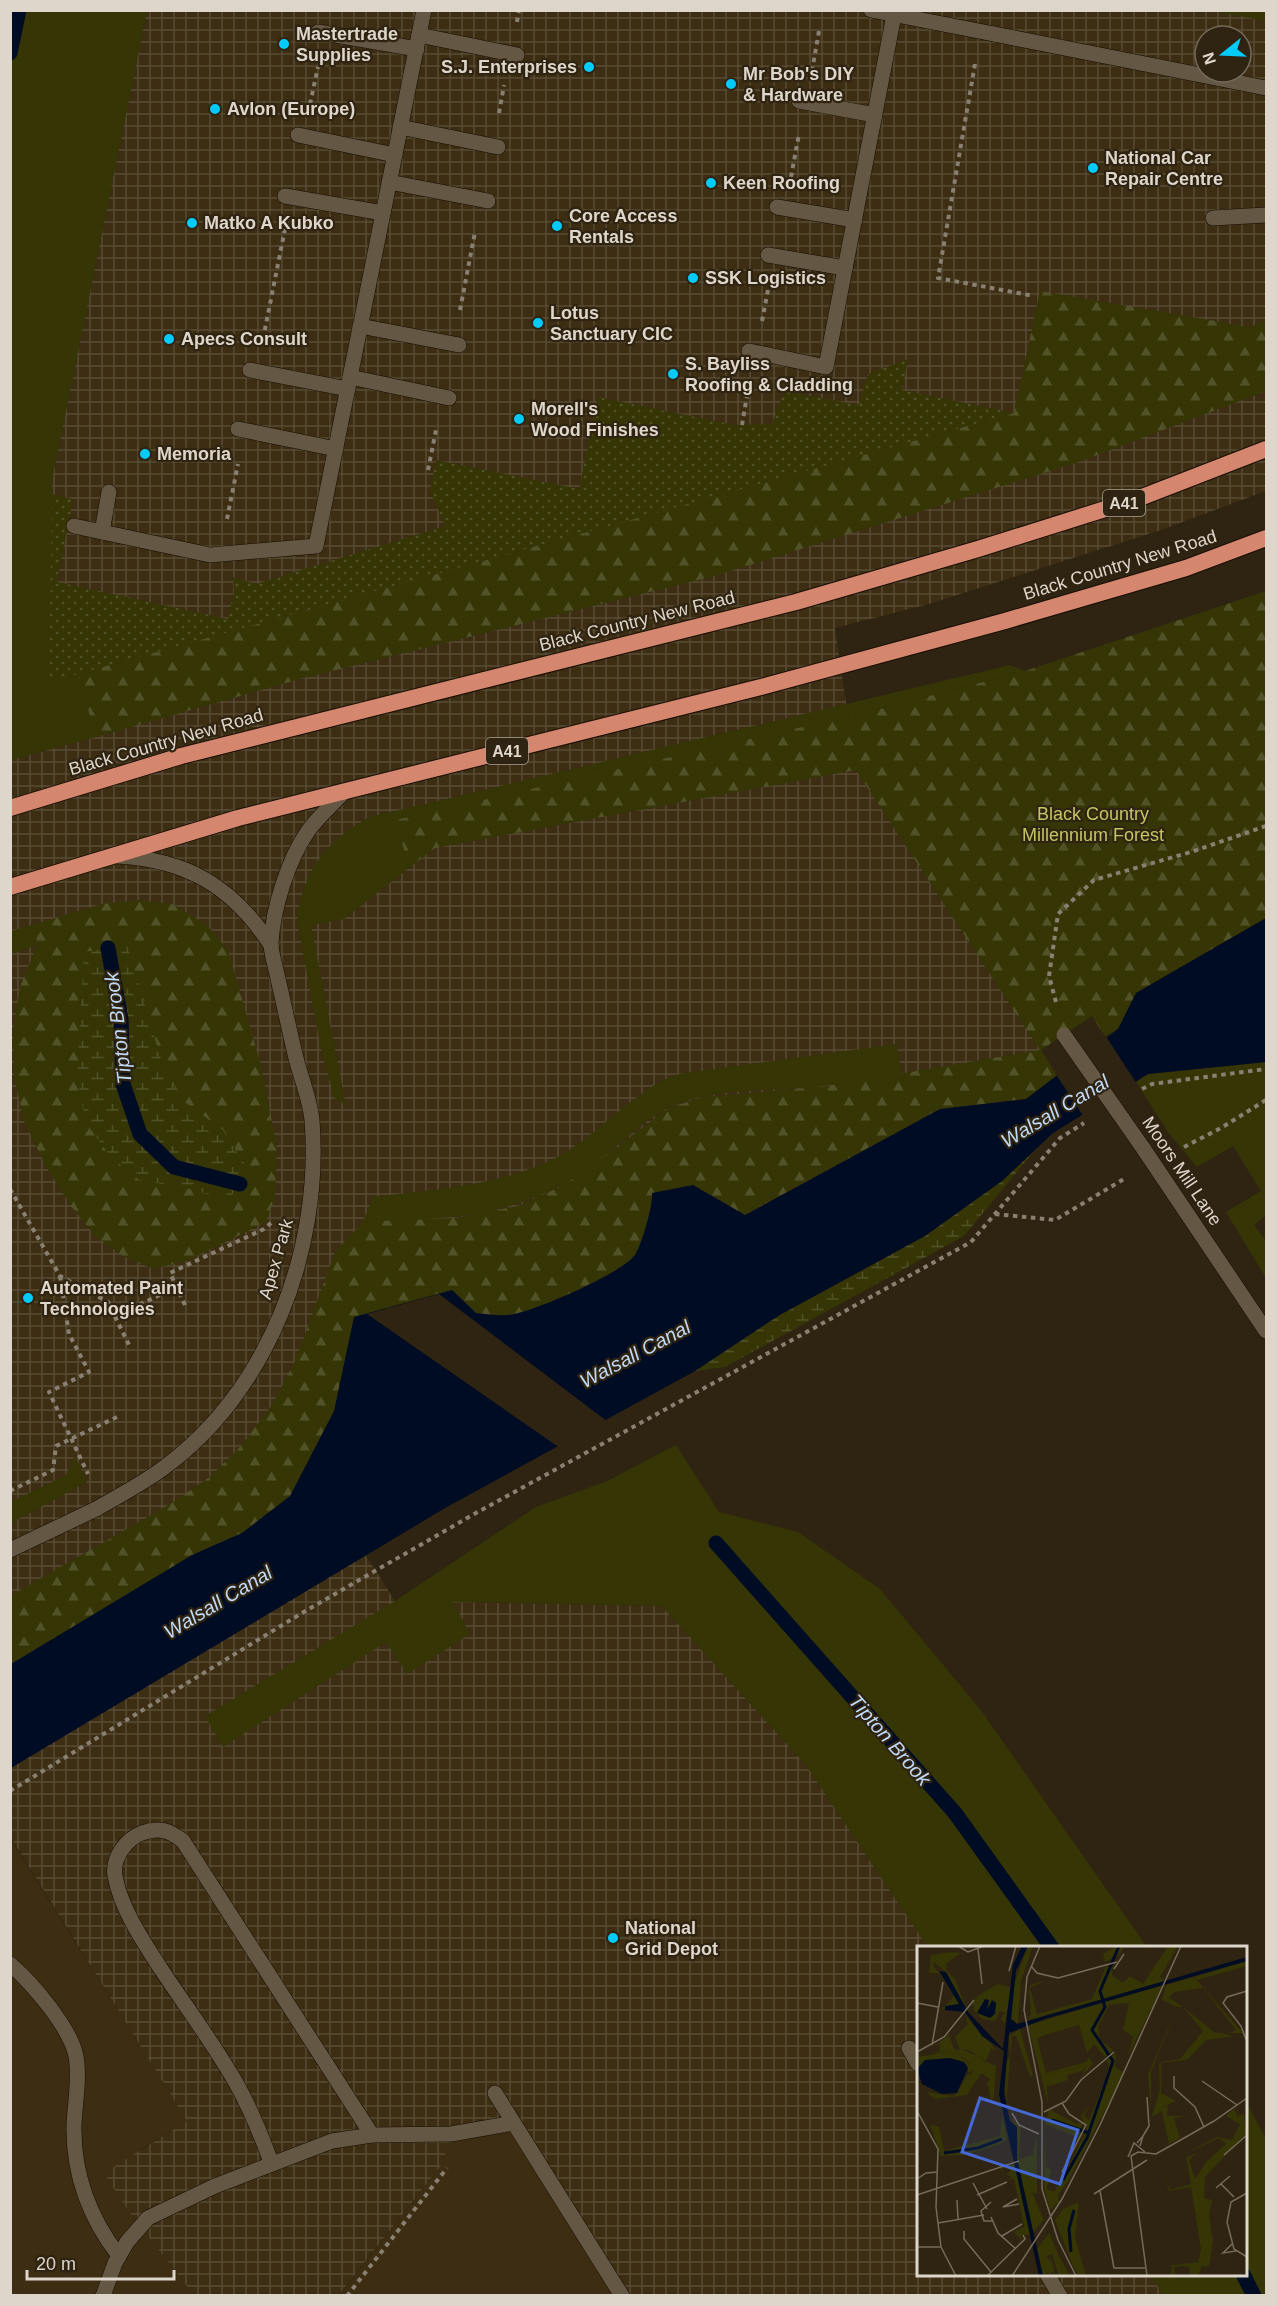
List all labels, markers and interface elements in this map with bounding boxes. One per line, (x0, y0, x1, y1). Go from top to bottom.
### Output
place label: Mastertrade Supplies (296, 24, 398, 65)
north arrow (1193, 24, 1253, 84)
marker: Mastertrade Supplies (277, 37, 291, 51)
text: N (1199, 50, 1219, 67)
place label: S.J. Enterprises (441, 57, 577, 77)
marker: S.J. Enterprises (582, 60, 596, 74)
place label: Mr Bob's DIY & Hardware (743, 64, 854, 105)
marker: Mr Bob's DIY & Hardware (724, 77, 738, 91)
place label: Avlon (Europe) (227, 99, 355, 119)
marker: Avlon (Europe) (208, 102, 222, 116)
place label: National Car Repair Centre (1105, 148, 1223, 189)
marker: National Car Repair Centre (1086, 161, 1100, 175)
place label: Keen Roofing (723, 173, 840, 193)
marker: Keen Roofing (704, 176, 718, 190)
place label: Core Access Rentals (569, 206, 677, 247)
place label: Matko A Kubko (204, 213, 334, 233)
marker: Matko A Kubko (185, 216, 199, 230)
marker: Core Access Rentals (550, 219, 564, 233)
place label: SSK Logistics (705, 268, 826, 288)
marker: SSK Logistics (686, 271, 700, 285)
place label: Lotus Sanctuary CIC (550, 303, 673, 344)
marker: Lotus Sanctuary CIC (531, 316, 545, 330)
place label: Apecs Consult (181, 329, 307, 349)
marker: Apecs Consult (162, 332, 176, 346)
place label: S. Bayliss Roofing & Cladding (685, 354, 853, 395)
marker: S. Bayliss Roofing & Cladding (666, 367, 680, 381)
place label: Morell's Wood Finishes (531, 399, 659, 440)
marker: Morell's Wood Finishes (512, 412, 526, 426)
place label: Memoria (157, 444, 232, 464)
marker: Memoria (138, 447, 152, 461)
road number: A41 (1103, 490, 1145, 516)
street label: Black Country New Road (1021, 526, 1219, 604)
street label: Black Country New Road (537, 587, 737, 655)
street label: Black Country New Road (67, 705, 265, 779)
road number: A41 (486, 738, 528, 764)
park label: Black Country Millennium Forest (1022, 804, 1164, 845)
water label: Tipton Brook (100, 969, 136, 1086)
water label: Walsall Canal (997, 1070, 1113, 1152)
street label: Moors Mill Lane (1138, 1113, 1226, 1229)
street label: Apex Park (255, 1215, 297, 1302)
place label: Automated Paint Technologies (40, 1278, 183, 1319)
marker: Automated Paint Technologies (21, 1291, 35, 1305)
water label: Walsall Canal (576, 1315, 694, 1392)
water label: Walsall Canal (160, 1561, 276, 1643)
water label: Tipton Brook (845, 1690, 936, 1791)
place label: National Grid Depot (625, 1918, 718, 1959)
marker: National Grid Depot (606, 1931, 620, 1945)
inset map (917, 1946, 1247, 2276)
scale bar (27, 2243, 174, 2281)
text: 20 m (36, 2254, 76, 2274)

